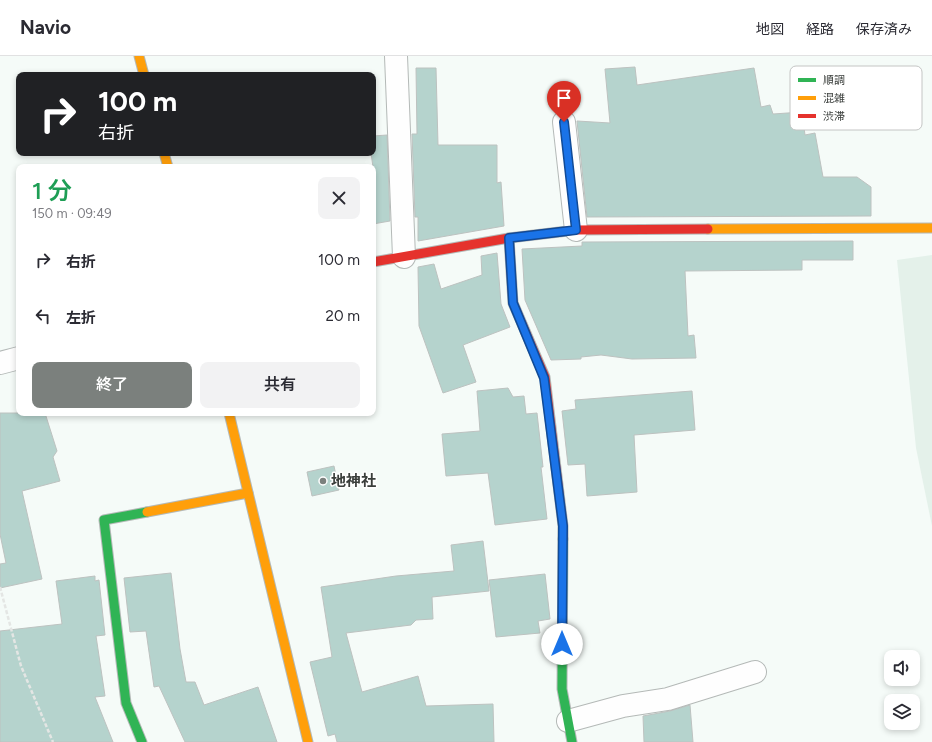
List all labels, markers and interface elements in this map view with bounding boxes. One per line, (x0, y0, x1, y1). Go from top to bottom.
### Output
text: Navio (20, 16, 71, 39)
text: 地図 (756, 21, 784, 38)
text: 経路 (806, 21, 834, 38)
text: 保存済み (856, 21, 912, 38)
legend (790, 66, 922, 130)
text: 順調 (823, 74, 845, 87)
pin (547, 81, 581, 122)
text: 100 m (98, 84, 177, 118)
icon: arrive (553, 87, 575, 109)
icon: right (32, 88, 84, 140)
text: 混雑 (823, 92, 845, 105)
text: 渋滞 (823, 110, 845, 123)
text: 右折 (98, 122, 134, 144)
text: 1 分 (32, 176, 72, 205)
button: close (318, 177, 360, 219)
text: 150 m · 09:49 (32, 206, 112, 221)
icon: right (32, 249, 54, 271)
text: 100 m (318, 251, 360, 269)
text: 右折 (66, 253, 96, 271)
icon: left (32, 305, 54, 327)
text: 20 m (326, 307, 360, 325)
text: 左折 (66, 309, 96, 327)
button: 終了 (32, 362, 192, 408)
button: 共有 (200, 362, 360, 408)
place label: 地神社 (331, 472, 376, 490)
marker: 地神社 (318, 476, 328, 486)
position arrow (541, 623, 583, 665)
map controls (884, 650, 920, 730)
button: sound (884, 650, 920, 686)
button: layers (884, 694, 920, 730)

